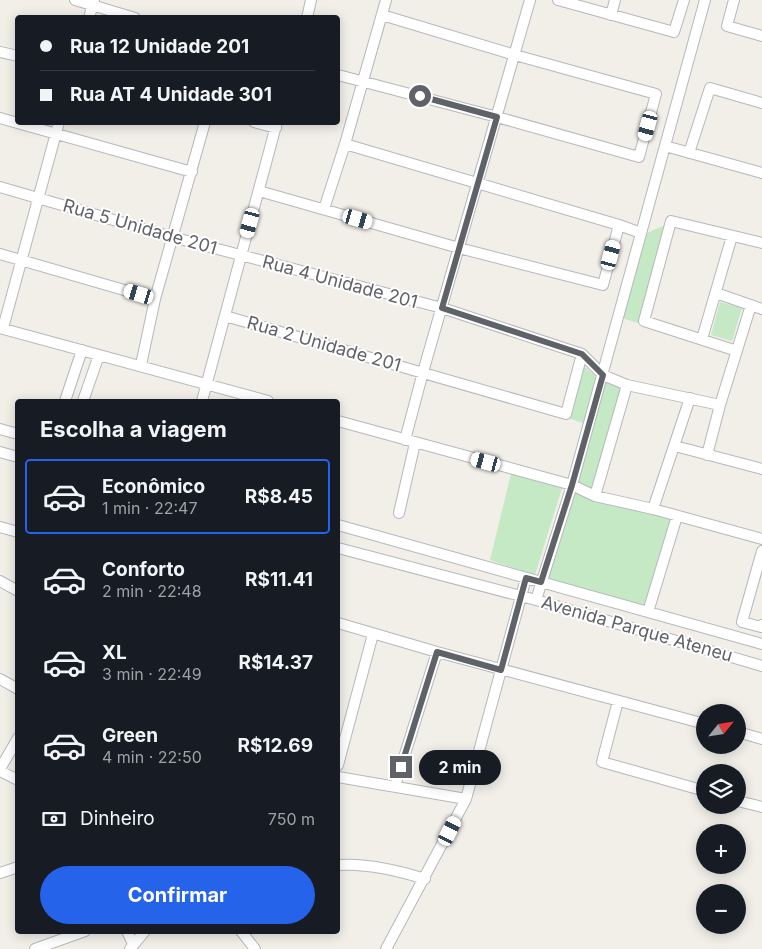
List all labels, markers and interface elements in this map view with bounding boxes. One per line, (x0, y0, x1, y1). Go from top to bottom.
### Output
text: Rua 12 Unidade 201 (70, 35, 249, 58)
text: Rua AT 4 Unidade 301 (70, 83, 272, 106)
route start (409, 85, 431, 107)
car (636, 110, 659, 142)
street label: Rua 5 Unidade 201 (61, 194, 220, 259)
car (238, 207, 261, 239)
car (341, 208, 374, 230)
car (599, 239, 622, 271)
street label: Rua 4 Unidade 201 (260, 251, 420, 312)
car (122, 282, 155, 306)
street label: Rua 2 Unidade 201 (245, 311, 404, 376)
text: Escolha a viagem (40, 416, 227, 442)
car (469, 451, 502, 473)
icon: car (42, 474, 87, 519)
text: Econômico (102, 475, 205, 498)
text: R$8.45 (245, 485, 313, 508)
text: 1 min · 22:47 (102, 498, 197, 518)
icon: car (42, 557, 87, 602)
text: Conforto (102, 558, 185, 581)
text: R$11.41 (245, 568, 313, 591)
text: 2 min · 22:48 (102, 581, 202, 601)
street label: Avenida Parque Ateneu (539, 591, 735, 666)
icon: car (42, 640, 87, 685)
text: XL (102, 641, 127, 664)
text: R$14.37 (238, 651, 313, 674)
text: 3 min · 22:49 (102, 664, 202, 684)
north arrow (696, 704, 746, 754)
map controls (696, 704, 746, 934)
icon: car (42, 723, 87, 768)
text: Green (102, 724, 158, 747)
text: R$12.69 (237, 734, 313, 757)
text: 4 min · 22:50 (102, 747, 202, 767)
callout: 2 min (418, 750, 501, 784)
route end (390, 756, 412, 778)
text: 2 min (439, 757, 481, 777)
button: layers (696, 764, 746, 814)
icon: cash (40, 805, 68, 833)
text: Dinheiro (80, 807, 155, 830)
text: 750 m (268, 809, 315, 829)
car (436, 814, 463, 848)
button: + (696, 824, 746, 874)
button: Confirmar (40, 866, 315, 924)
button: − (696, 884, 746, 934)

